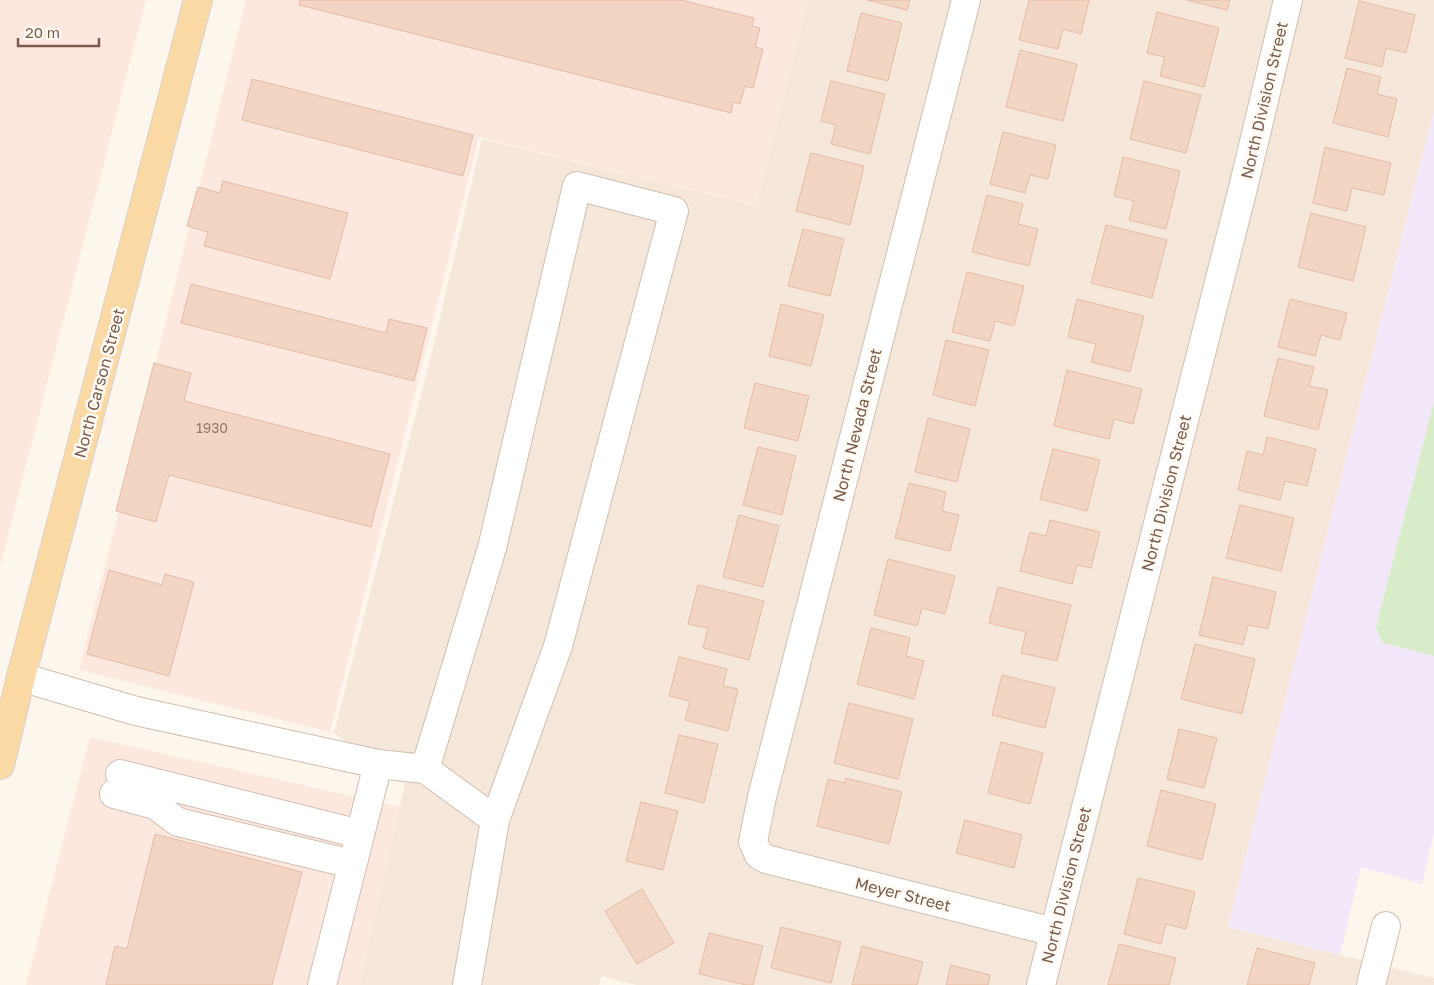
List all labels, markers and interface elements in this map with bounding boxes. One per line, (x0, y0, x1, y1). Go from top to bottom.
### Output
scale bar (18, 15, 99, 47)
street label: North Division Street (1236, 19, 1292, 181)
text: 20 m (25, 23, 60, 41)
street label: North Carson Street (69, 306, 129, 460)
street label: North Nevada Street (828, 346, 886, 504)
street label: North Division Street (1137, 413, 1195, 573)
house number: 1930 (196, 419, 228, 436)
street label: North Division Street (1037, 805, 1095, 965)
street label: Meyer Street (853, 872, 953, 916)

